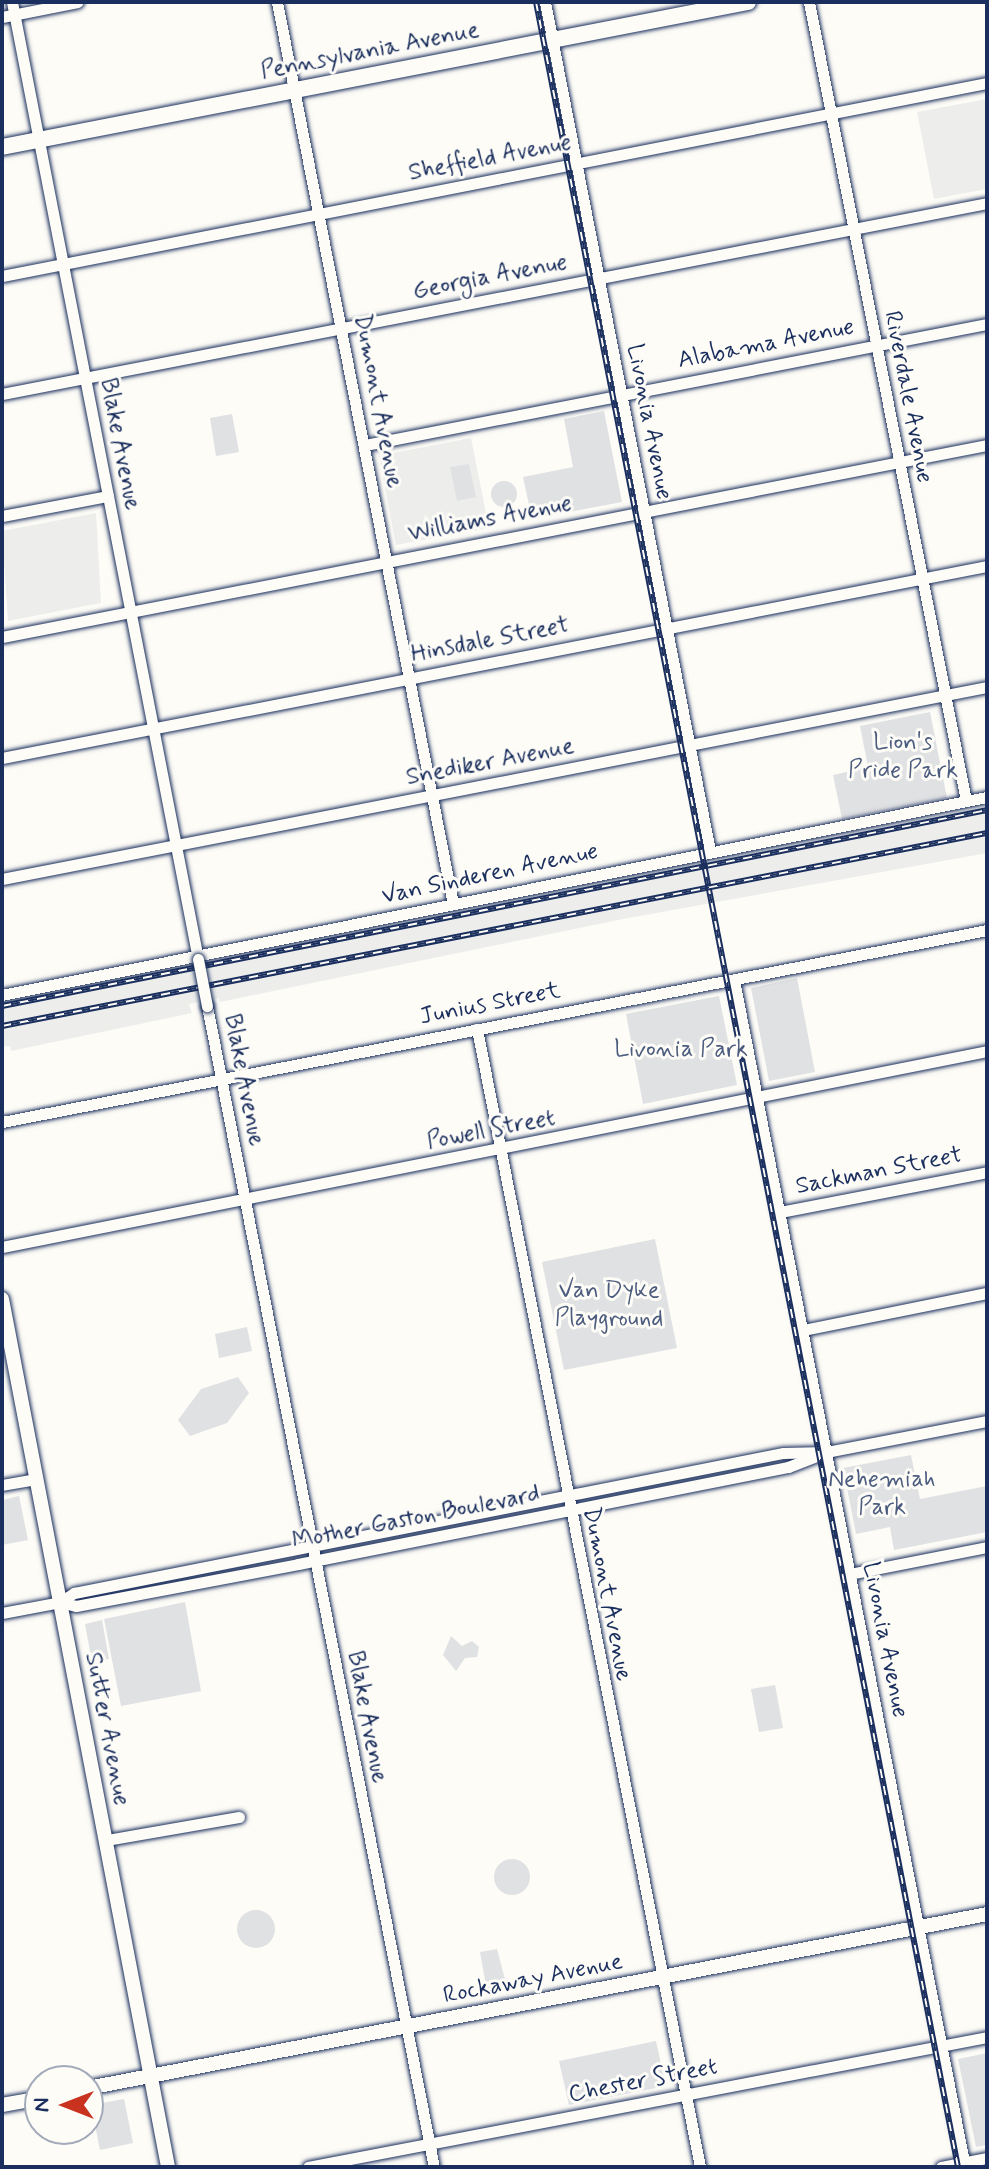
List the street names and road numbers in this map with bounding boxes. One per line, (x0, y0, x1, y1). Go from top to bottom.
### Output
street label: Pennsylvania Avenue (258, 16, 482, 86)
street label: Sheffield Avenue (404, 128, 576, 188)
street label: Georgia Avenue (409, 248, 571, 306)
street label: Riverdale Avenue (877, 307, 939, 487)
street label: Dumont Avenue (347, 313, 409, 489)
street label: Alabama Avenue (674, 313, 858, 375)
street label: Livonia Avenue (620, 340, 678, 504)
street label: Blake Avenue (93, 374, 147, 514)
street label: Williams Avenue (403, 489, 577, 549)
street label: Hinsdale Street (409, 611, 571, 669)
street label: Snediker Avenue (403, 731, 577, 793)
street label: Van Sinderen Avenue (381, 837, 599, 911)
street label: Junius Street (417, 976, 563, 1032)
street label: Blake Avenue (217, 1010, 271, 1150)
street label: Powell Street (422, 1103, 560, 1157)
street label: Sackman Street (794, 1141, 964, 1201)
street label: Mother Gaston Boulevard (292, 1480, 540, 1556)
street label: Dumont Avenue (576, 1506, 638, 1682)
street label: Livonia Avenue (856, 1558, 914, 1722)
street label: Blake Avenue (340, 1647, 394, 1787)
street label: Sutter Avenue (78, 1652, 136, 1806)
street label: Rockaway Avenue (440, 1947, 626, 2011)
street label: Chester Street (564, 2052, 722, 2110)

